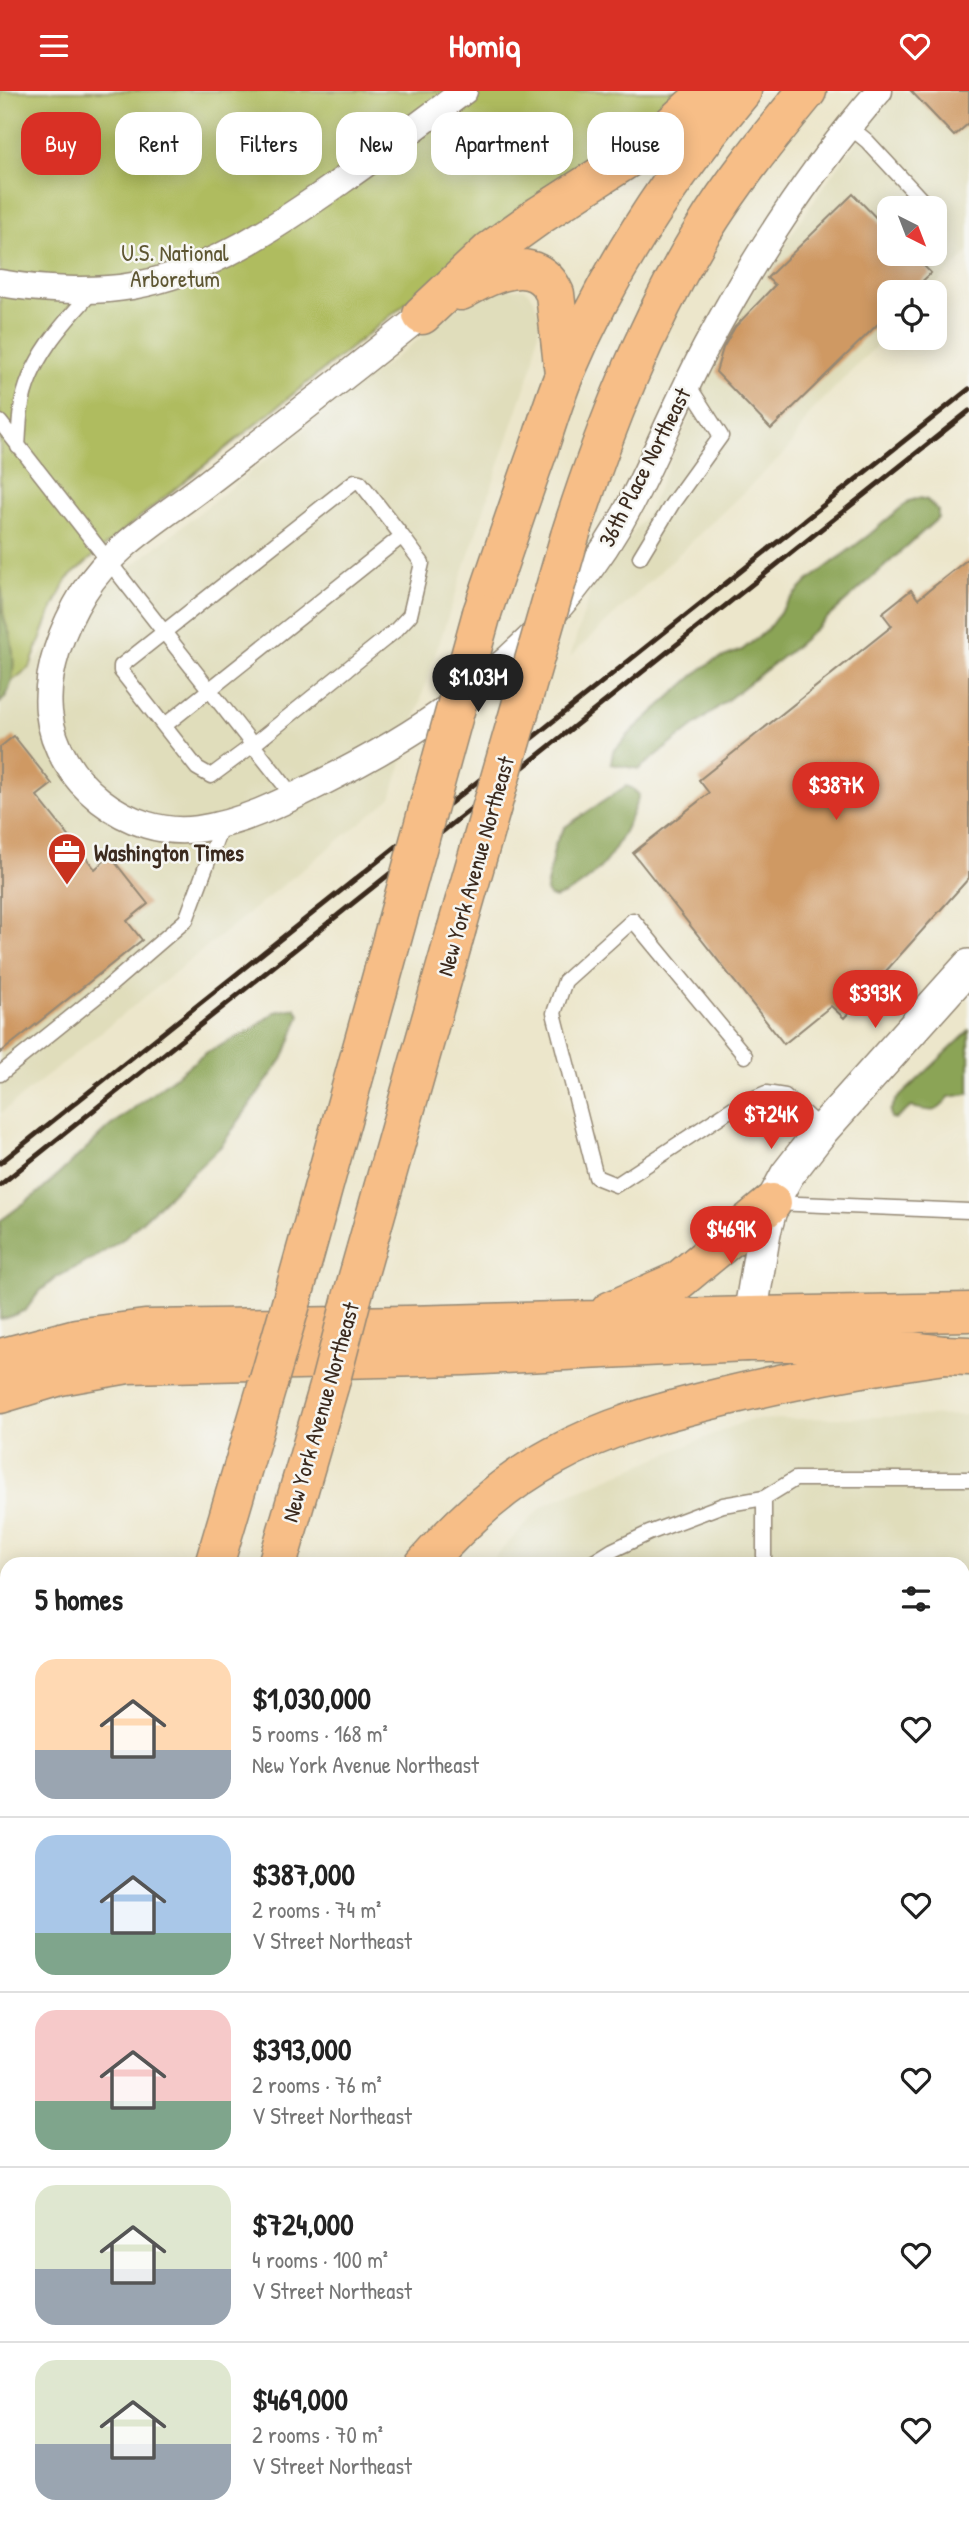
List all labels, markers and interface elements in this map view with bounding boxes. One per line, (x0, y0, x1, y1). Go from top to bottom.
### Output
text: Homiq (449, 24, 520, 67)
icon: menu (35, 27, 73, 65)
icon: heart (896, 27, 934, 65)
chip: Buy (21, 112, 101, 175)
chip: Rent (115, 112, 202, 175)
chip: Filters (216, 112, 322, 175)
chip: New (336, 112, 417, 175)
chip: Apartment (431, 112, 573, 175)
chip: House (587, 112, 684, 175)
north arrow (877, 196, 947, 266)
map controls (877, 196, 947, 350)
park label: U.S. National Arboretum (121, 237, 230, 294)
button: locate (877, 280, 947, 350)
street label: 36th Place Northeast (591, 381, 698, 552)
pin: $1.03M (421, 655, 535, 714)
text: $1.03M (448, 661, 508, 692)
street label: New York Avenue Northeast (429, 752, 521, 979)
pin: $387K (787, 763, 885, 822)
text: $387K (808, 769, 864, 800)
office icon: Washington Times (46, 831, 88, 886)
place label: Washington Times (94, 837, 244, 869)
pin: $393K (826, 971, 924, 1030)
text: $393K (849, 977, 901, 1008)
pin: $724K (722, 1091, 820, 1151)
text: $724K (744, 1098, 798, 1129)
pin: $469K (682, 1207, 780, 1266)
text: $469K (706, 1213, 756, 1244)
street label: New York Avenue Northeast (274, 1298, 366, 1525)
text: 5 homes (35, 1579, 123, 1619)
icon: filters (897, 1580, 935, 1618)
text: $1,030,000 (252, 1678, 371, 1718)
icon: home (91, 1687, 175, 1771)
icon: heart (897, 1710, 935, 1748)
text: 5 rooms · 168 m² (252, 1718, 388, 1749)
text: New York Avenue Northeast (252, 1749, 479, 1780)
text: $387,000 (252, 1854, 355, 1894)
icon: home (91, 1863, 175, 1947)
icon: heart (897, 1886, 935, 1924)
text: 2 rooms · 74 m² (252, 1894, 381, 1925)
text: V Street Northeast (252, 1925, 412, 1956)
text: $393,000 (252, 2029, 351, 2069)
icon: home (91, 2038, 175, 2122)
icon: heart (897, 2061, 935, 2099)
text: 2 rooms · 76 m² (252, 2069, 382, 2100)
text: V Street Northeast (252, 2100, 412, 2131)
text: $724,000 (252, 2204, 354, 2244)
icon: home (91, 2213, 175, 2297)
icon: heart (897, 2236, 935, 2274)
text: 4 rooms · 100 m² (252, 2244, 388, 2275)
text: V Street Northeast (252, 2275, 412, 2306)
text: $469,000 (252, 2379, 348, 2419)
icon: home (91, 2388, 175, 2472)
icon: heart (897, 2411, 935, 2449)
text: 2 rooms · 70 m² (252, 2419, 383, 2450)
text: V Street Northeast (252, 2450, 412, 2481)

